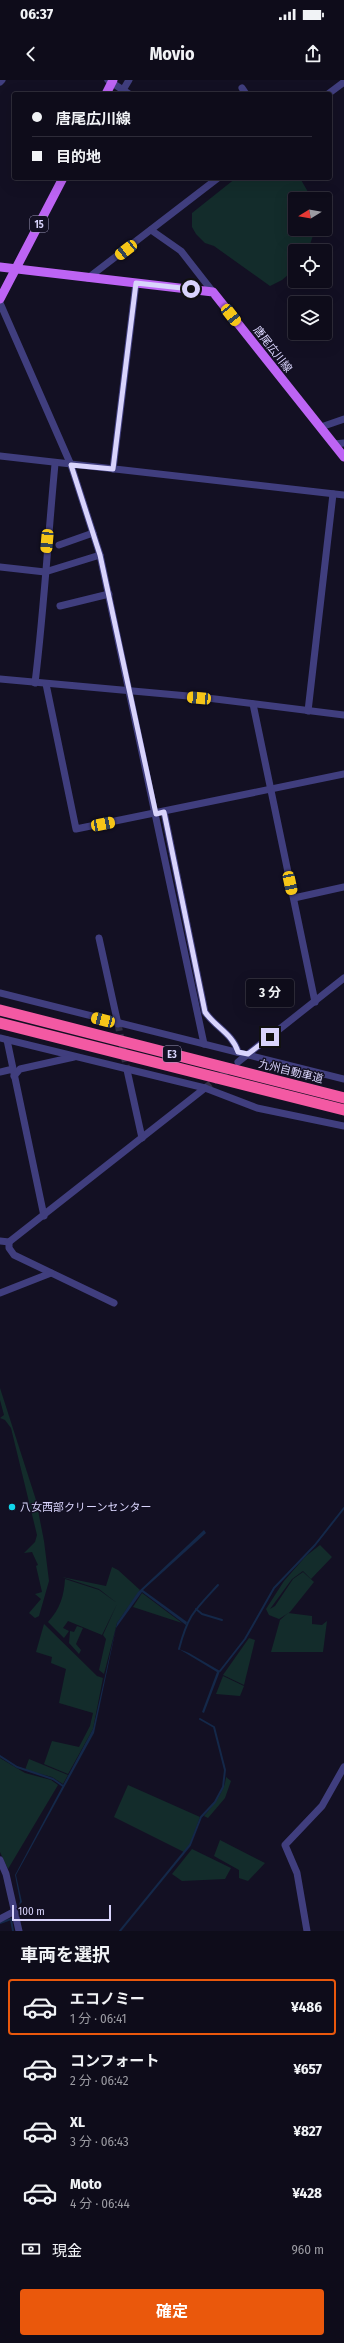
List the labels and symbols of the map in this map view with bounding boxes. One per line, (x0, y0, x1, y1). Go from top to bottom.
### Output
north arrow (288, 192, 332, 236)
road number: 15 (30, 216, 48, 232)
car (113, 238, 139, 262)
route start (182, 280, 200, 298)
car (219, 302, 243, 328)
street label: 唐尾広川線 (251, 324, 295, 375)
car (40, 529, 54, 553)
car (187, 691, 211, 705)
car (90, 816, 116, 832)
car (282, 870, 298, 896)
callout: 3 分 (246, 979, 294, 1007)
car (90, 1011, 116, 1029)
route end (261, 1028, 279, 1046)
road number: E3 (163, 1046, 181, 1062)
street label: 九州自動車道 (257, 1057, 324, 1086)
place label: 八女西部クリーンセンター (20, 1501, 151, 1514)
marker: 八女西部クリーンセンター (7, 1502, 17, 1512)
scale bar (12, 1903, 111, 1922)

